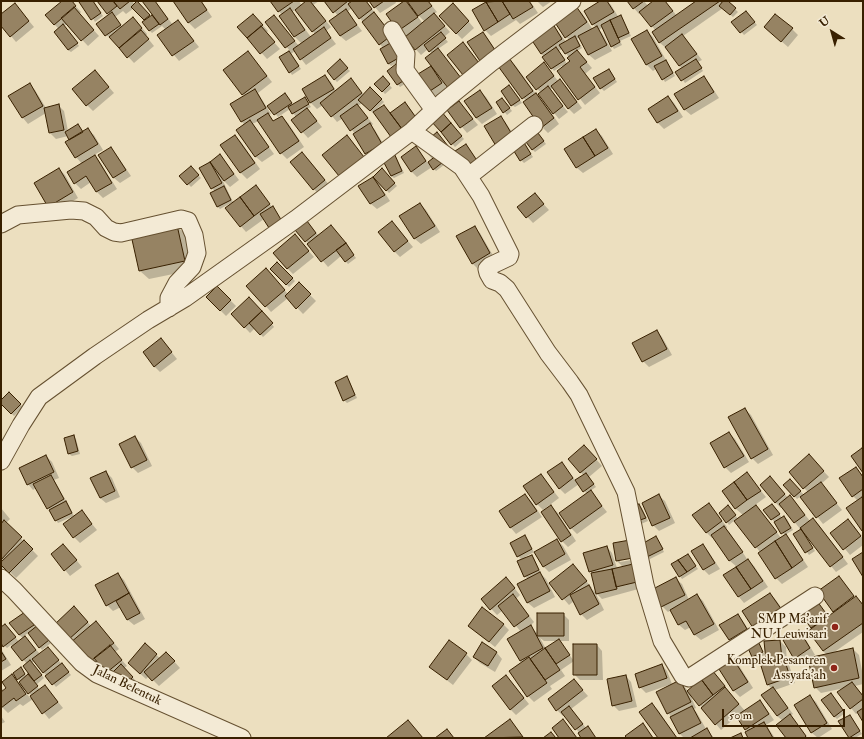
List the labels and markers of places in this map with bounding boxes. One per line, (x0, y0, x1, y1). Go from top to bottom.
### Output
place label: SMP Ma'arif NU Leuwisari (751, 612, 827, 643)
marker: SMP Ma'arif NU Leuwisari (830, 622, 840, 632)
place label: Komplek Pesantren Assyafa'ah (726, 653, 826, 684)
marker: Komplek Pesantren Assyafa'ah (829, 663, 839, 673)

